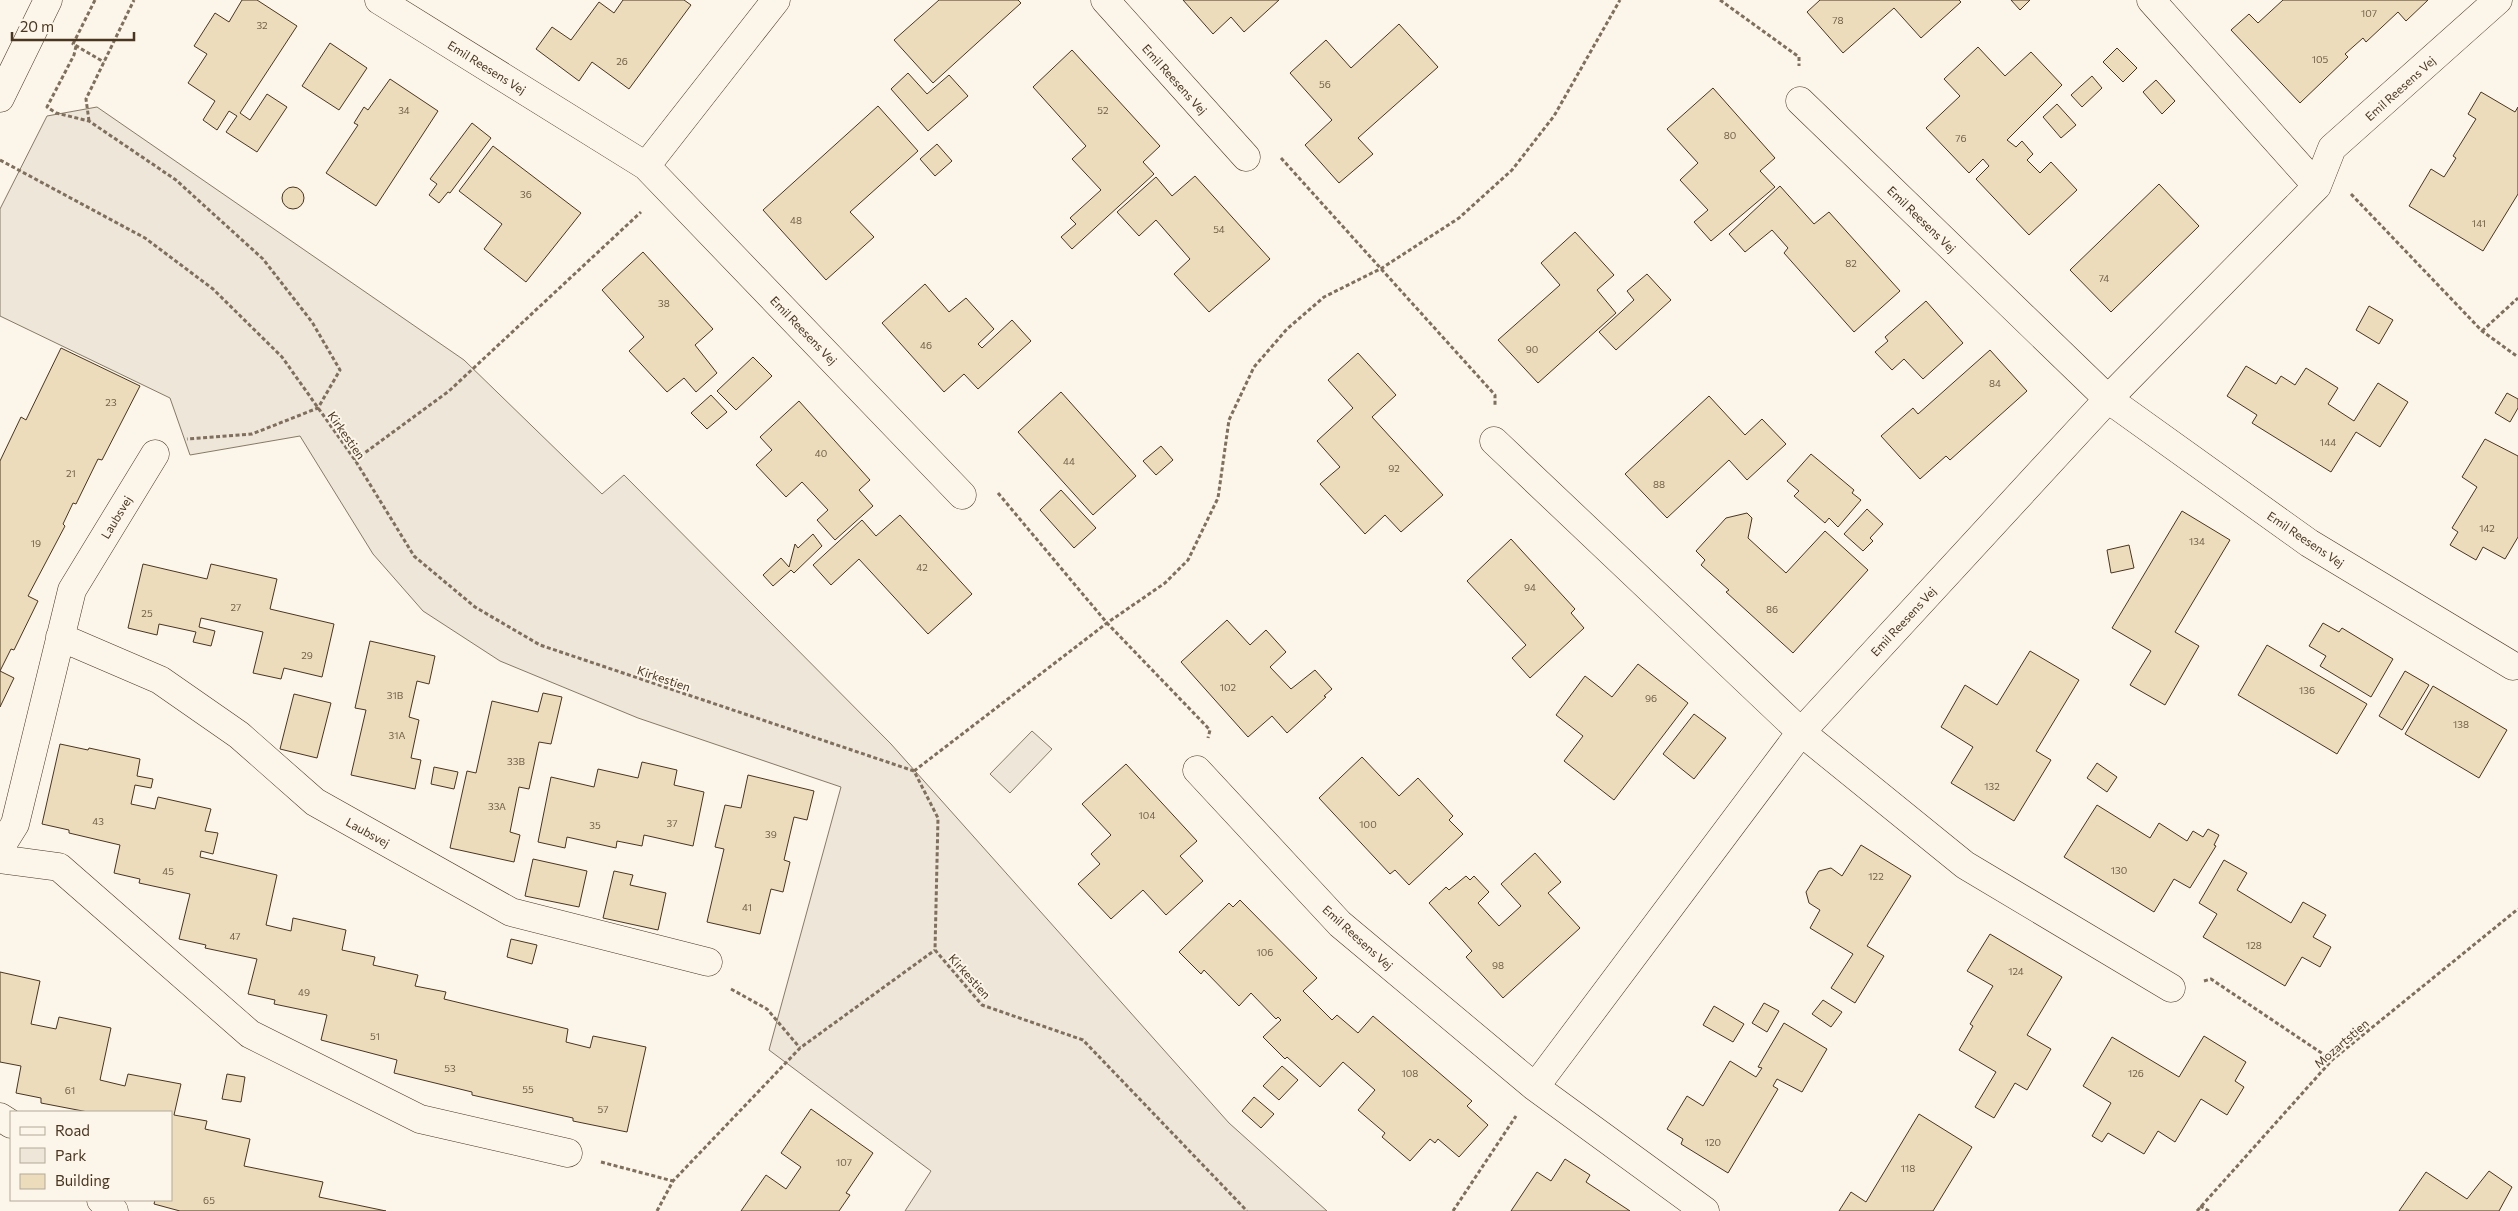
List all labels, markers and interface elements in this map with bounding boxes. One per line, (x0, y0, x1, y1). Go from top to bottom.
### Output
house number: 107 (2361, 7, 2377, 19)
scale bar (12, 10, 135, 42)
house number: 78 (1832, 14, 1844, 26)
text: 20 m (20, 17, 54, 35)
house number: 32 (256, 19, 268, 31)
street label: Emil Reesens Vej (445, 37, 529, 97)
street label: Emil Reesens Vej (1140, 41, 1210, 117)
house number: 105 (2312, 53, 2329, 65)
street label: Emil Reesens Vej (2362, 53, 2438, 123)
house number: 26 (616, 55, 628, 67)
house number: 56 (1319, 78, 1331, 90)
house number: 34 (398, 104, 410, 116)
house number: 52 (1097, 104, 1109, 116)
house number: 80 (1724, 129, 1736, 141)
house number: 76 (1955, 132, 1967, 144)
street label: Emil Reesens Vej (1885, 183, 1959, 255)
house number: 36 (520, 188, 532, 200)
house number: 48 (790, 214, 802, 226)
house number: 141 (2472, 217, 2486, 229)
house number: 54 (1213, 223, 1225, 235)
house number: 82 (1845, 257, 1857, 269)
house number: 74 (2099, 272, 2109, 284)
street label: Emil Reesens Vej (768, 293, 840, 367)
house number: 38 (658, 297, 670, 309)
house number: 46 (920, 339, 932, 351)
house number: 90 (1526, 343, 1538, 355)
house number: 84 (1989, 377, 2001, 389)
house number: 23 (105, 396, 117, 408)
street label: Kirkestien (325, 408, 369, 462)
house number: 144 (2320, 436, 2336, 448)
house number: 40 (815, 447, 827, 459)
house number: 44 (1063, 455, 1075, 467)
house number: 92 (1388, 462, 1400, 474)
house number: 21 (66, 467, 76, 479)
house number: 88 (1653, 478, 1665, 490)
street label: Laubsvej (98, 493, 134, 541)
street label: Emil Reesens Vej (2265, 508, 2347, 570)
house number: 142 (2479, 522, 2495, 534)
house number: 134 (2189, 535, 2205, 547)
house number: 19 (31, 537, 41, 549)
house number: 42 (916, 561, 928, 573)
house number: 94 (1524, 581, 1536, 593)
street label: Emil Reesens Vej (1867, 583, 1939, 659)
house number: 27 (231, 601, 241, 613)
house number: 86 (1766, 603, 1778, 615)
house number: 25 (141, 607, 153, 619)
house number: 29 (301, 649, 313, 661)
street label: Kirkestien (636, 662, 692, 694)
house number: 102 (1220, 681, 1237, 693)
house number: 136 (2299, 684, 2315, 696)
house number: 31B (387, 689, 404, 701)
house number: 96 (1645, 692, 1657, 704)
house number: 138 (2453, 718, 2469, 730)
house number: 31A (389, 729, 406, 741)
house number: 33B (507, 755, 525, 767)
house number: 132 (1984, 780, 2000, 792)
house number: 33A (488, 800, 506, 812)
house number: 104 (1139, 809, 1155, 821)
street label: Laubsvej (344, 814, 392, 850)
house number: 43 (92, 815, 104, 827)
house number: 37 (667, 817, 677, 829)
house number: 100 (1359, 818, 1377, 830)
house number: 35 (589, 819, 601, 831)
house number: 39 (765, 828, 777, 840)
house number: 130 (2111, 864, 2127, 876)
house number: 45 (162, 865, 174, 877)
house number: 122 (1868, 870, 1884, 882)
house number: 41 (742, 901, 752, 913)
street label: Emil Reesens Vej (1320, 902, 1396, 972)
house number: 47 (229, 930, 241, 942)
house number: 128 (2246, 939, 2262, 951)
house number: 106 (1257, 946, 1273, 958)
street label: Kirkestien (946, 951, 994, 1001)
house number: 98 (1492, 959, 1504, 971)
house number: 124 (2008, 965, 2024, 977)
house number: 49 (298, 986, 310, 998)
street label: Mozartstien (2311, 1016, 2371, 1070)
house number: 51 (370, 1030, 380, 1042)
house number: 53 (444, 1062, 456, 1074)
house number: 108 (1402, 1067, 1418, 1079)
house number: 126 (2128, 1067, 2144, 1079)
house number: 55 (522, 1083, 534, 1095)
house number: 61 (65, 1084, 75, 1096)
house number: 57 (597, 1103, 609, 1115)
legend (10, 1111, 172, 1201)
text: Road (55, 1121, 90, 1139)
house number: 120 (1705, 1136, 1721, 1148)
text: Park (55, 1146, 86, 1164)
house number: 107 (836, 1156, 852, 1168)
house number: 118 (1901, 1162, 1915, 1174)
text: Building (55, 1171, 110, 1189)
house number: 65 (203, 1194, 215, 1206)

